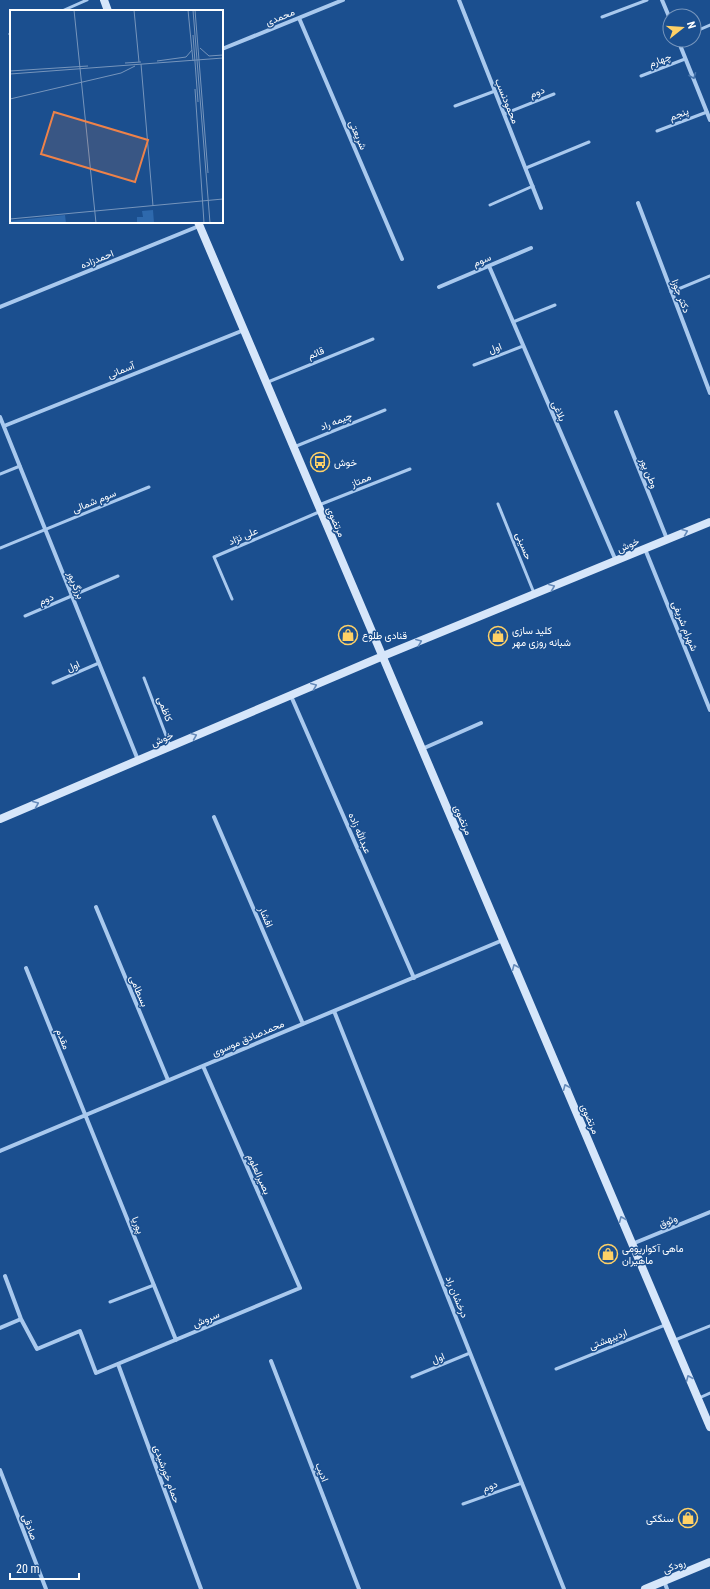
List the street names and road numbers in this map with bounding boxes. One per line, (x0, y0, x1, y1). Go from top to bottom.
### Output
street label: محمدی (264, 6, 296, 29)
street label: چهارم (647, 51, 674, 71)
street label: محمودنسب (492, 77, 521, 126)
street label: دوم (528, 84, 547, 101)
street label: پنجم (668, 105, 691, 125)
street label: شریعتی (346, 119, 369, 152)
street label: احمدزاده (79, 247, 115, 272)
street label: سوم (471, 251, 493, 269)
street label: دکتر جوزا (669, 278, 692, 315)
street label: اول (487, 341, 503, 356)
street label: قائم (306, 345, 327, 362)
street label: آسمانی (106, 359, 137, 381)
street label: بلاغی (549, 399, 568, 423)
street label: چیمه راد (318, 410, 355, 434)
street label: وطن پور (636, 455, 660, 491)
street label: ممتاز (348, 471, 373, 490)
street label: سوم شمالی (71, 487, 118, 516)
street label: مرتضوی (324, 505, 347, 539)
street label: علی نژاد (227, 525, 260, 548)
street label: حسینی (513, 531, 535, 562)
street label: خوش (615, 535, 641, 555)
street label: برزگرپور (63, 569, 87, 601)
street label: دوم (37, 591, 56, 608)
street label: شهرام شریفی (669, 599, 700, 653)
street label: اول (65, 658, 82, 675)
street label: کاظمی (154, 695, 175, 724)
street label: خوش (149, 729, 175, 749)
street label: مرتضوی (451, 803, 474, 837)
street label: عبدالله زاده (346, 811, 374, 856)
street label: افشار (255, 904, 275, 929)
street label: بسطامی (127, 974, 150, 1009)
street label: محمدصادق موسوی (210, 1018, 286, 1059)
street label: مقدم (53, 1027, 72, 1051)
street label: مرتضوی (578, 1102, 601, 1136)
street label: بصیرالعلوم (244, 1152, 273, 1196)
street label: وثوق (657, 1212, 679, 1231)
street label: پوریا (128, 1215, 146, 1236)
street label: درخشان راد (443, 1274, 470, 1320)
street label: سروش (191, 1308, 221, 1330)
street label: اردیبهشتی (587, 1326, 629, 1352)
street label: اول (430, 1350, 447, 1367)
street label: حمام خورشیدی (150, 1443, 183, 1505)
street label: ادیب (312, 1461, 331, 1483)
street label: دوم (481, 1478, 500, 1495)
street label: صادقی (19, 1513, 40, 1542)
street label: رودکی (661, 1557, 687, 1576)

